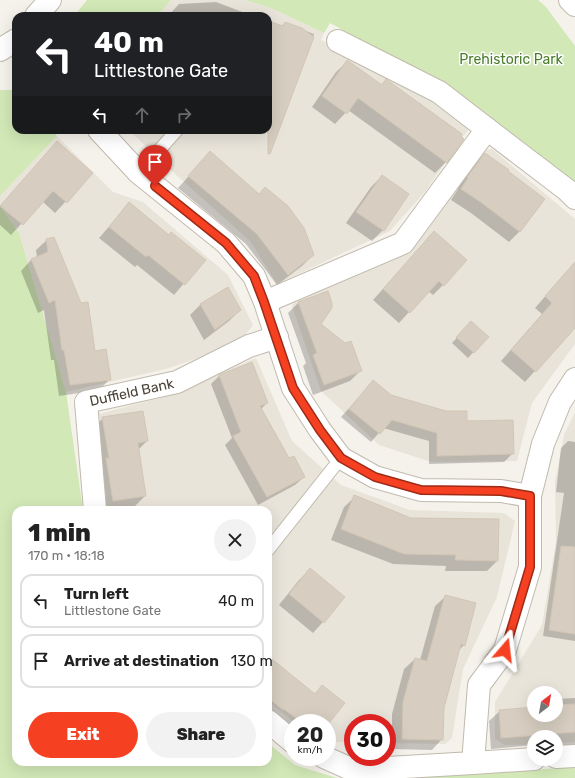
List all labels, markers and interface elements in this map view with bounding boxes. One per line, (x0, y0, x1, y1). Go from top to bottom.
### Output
text: 40 m (94, 26, 164, 59)
icon: left (28, 28, 80, 80)
park label: Prehistoric Park (459, 51, 564, 68)
text: Littlestone Gate (94, 60, 228, 82)
icon: left (89, 104, 111, 126)
icon: ahead (131, 104, 153, 126)
icon: right (173, 104, 195, 126)
pin (138, 145, 172, 186)
icon: arrive (144, 151, 166, 173)
street label: Duffield Bank (88, 375, 176, 410)
text: 1 min (28, 519, 91, 547)
button: close (214, 519, 256, 561)
text: 170 m · 18:18 (28, 548, 105, 563)
text: Turn left (64, 585, 129, 603)
icon: left (30, 590, 52, 612)
text: 40 m (218, 592, 254, 610)
text: Littlestone Gate (64, 603, 161, 618)
position arrow (484, 629, 526, 671)
icon: arrive (30, 650, 52, 672)
text: Arrive at destination (64, 652, 219, 670)
text: 130 m (231, 652, 273, 670)
north arrow (527, 686, 563, 722)
map controls (527, 686, 563, 766)
button: Exit (28, 712, 138, 758)
button: Share (146, 712, 256, 758)
speed limit sign: 30 (344, 714, 396, 766)
text: 20 (297, 723, 323, 747)
button: layers (527, 730, 563, 766)
text: km/h (298, 744, 322, 756)

